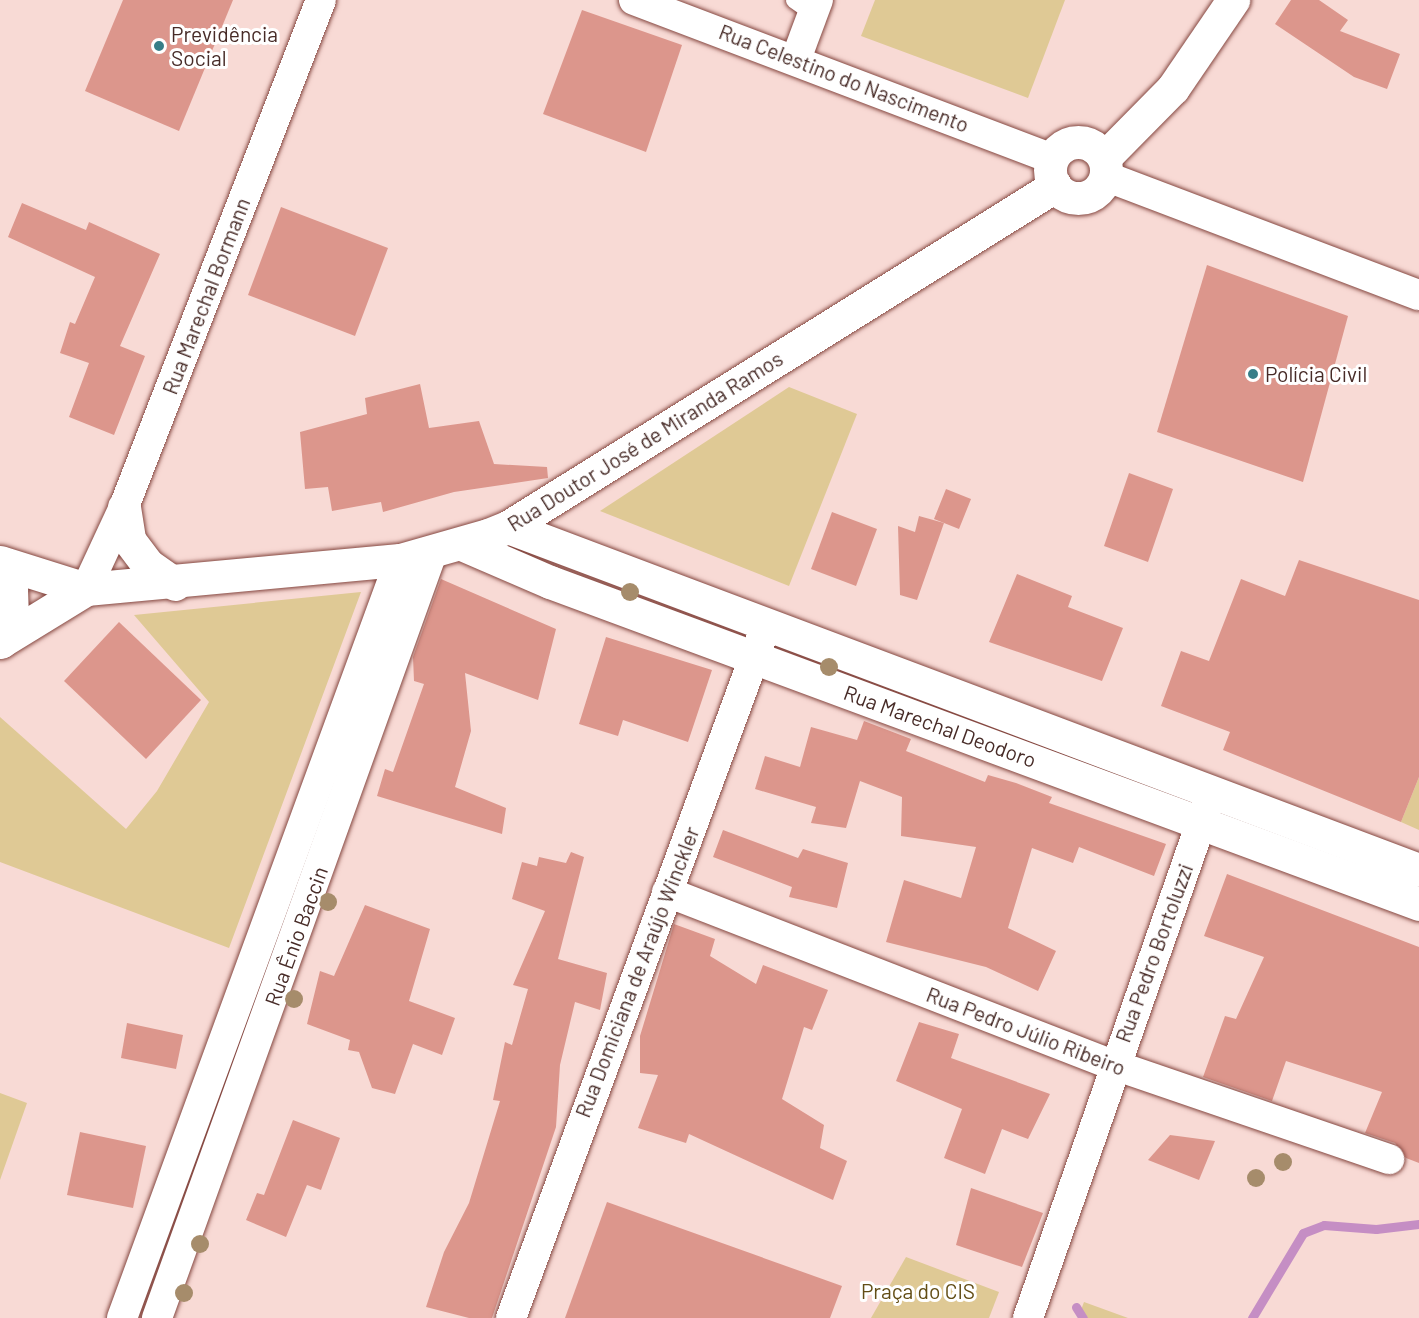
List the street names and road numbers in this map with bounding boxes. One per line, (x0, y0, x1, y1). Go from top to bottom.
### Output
street label: Rua Celestino do Nascimento (716, 19, 972, 137)
street label: Rua Marechal Bormann (157, 194, 255, 398)
street label: Rua Doutor José de Miranda Ramos (503, 346, 787, 536)
street label: Rua Marechal Deodoro (840, 679, 1040, 773)
street label: Rua Domiciana de Araújo Winckler (570, 823, 704, 1121)
street label: Rua Pedro Bortoluzzi (1110, 860, 1198, 1046)
street label: Rua Ênio Baccin (259, 863, 333, 1009)
street label: Rua Pedro Júlio Ribeiro (923, 981, 1129, 1081)

